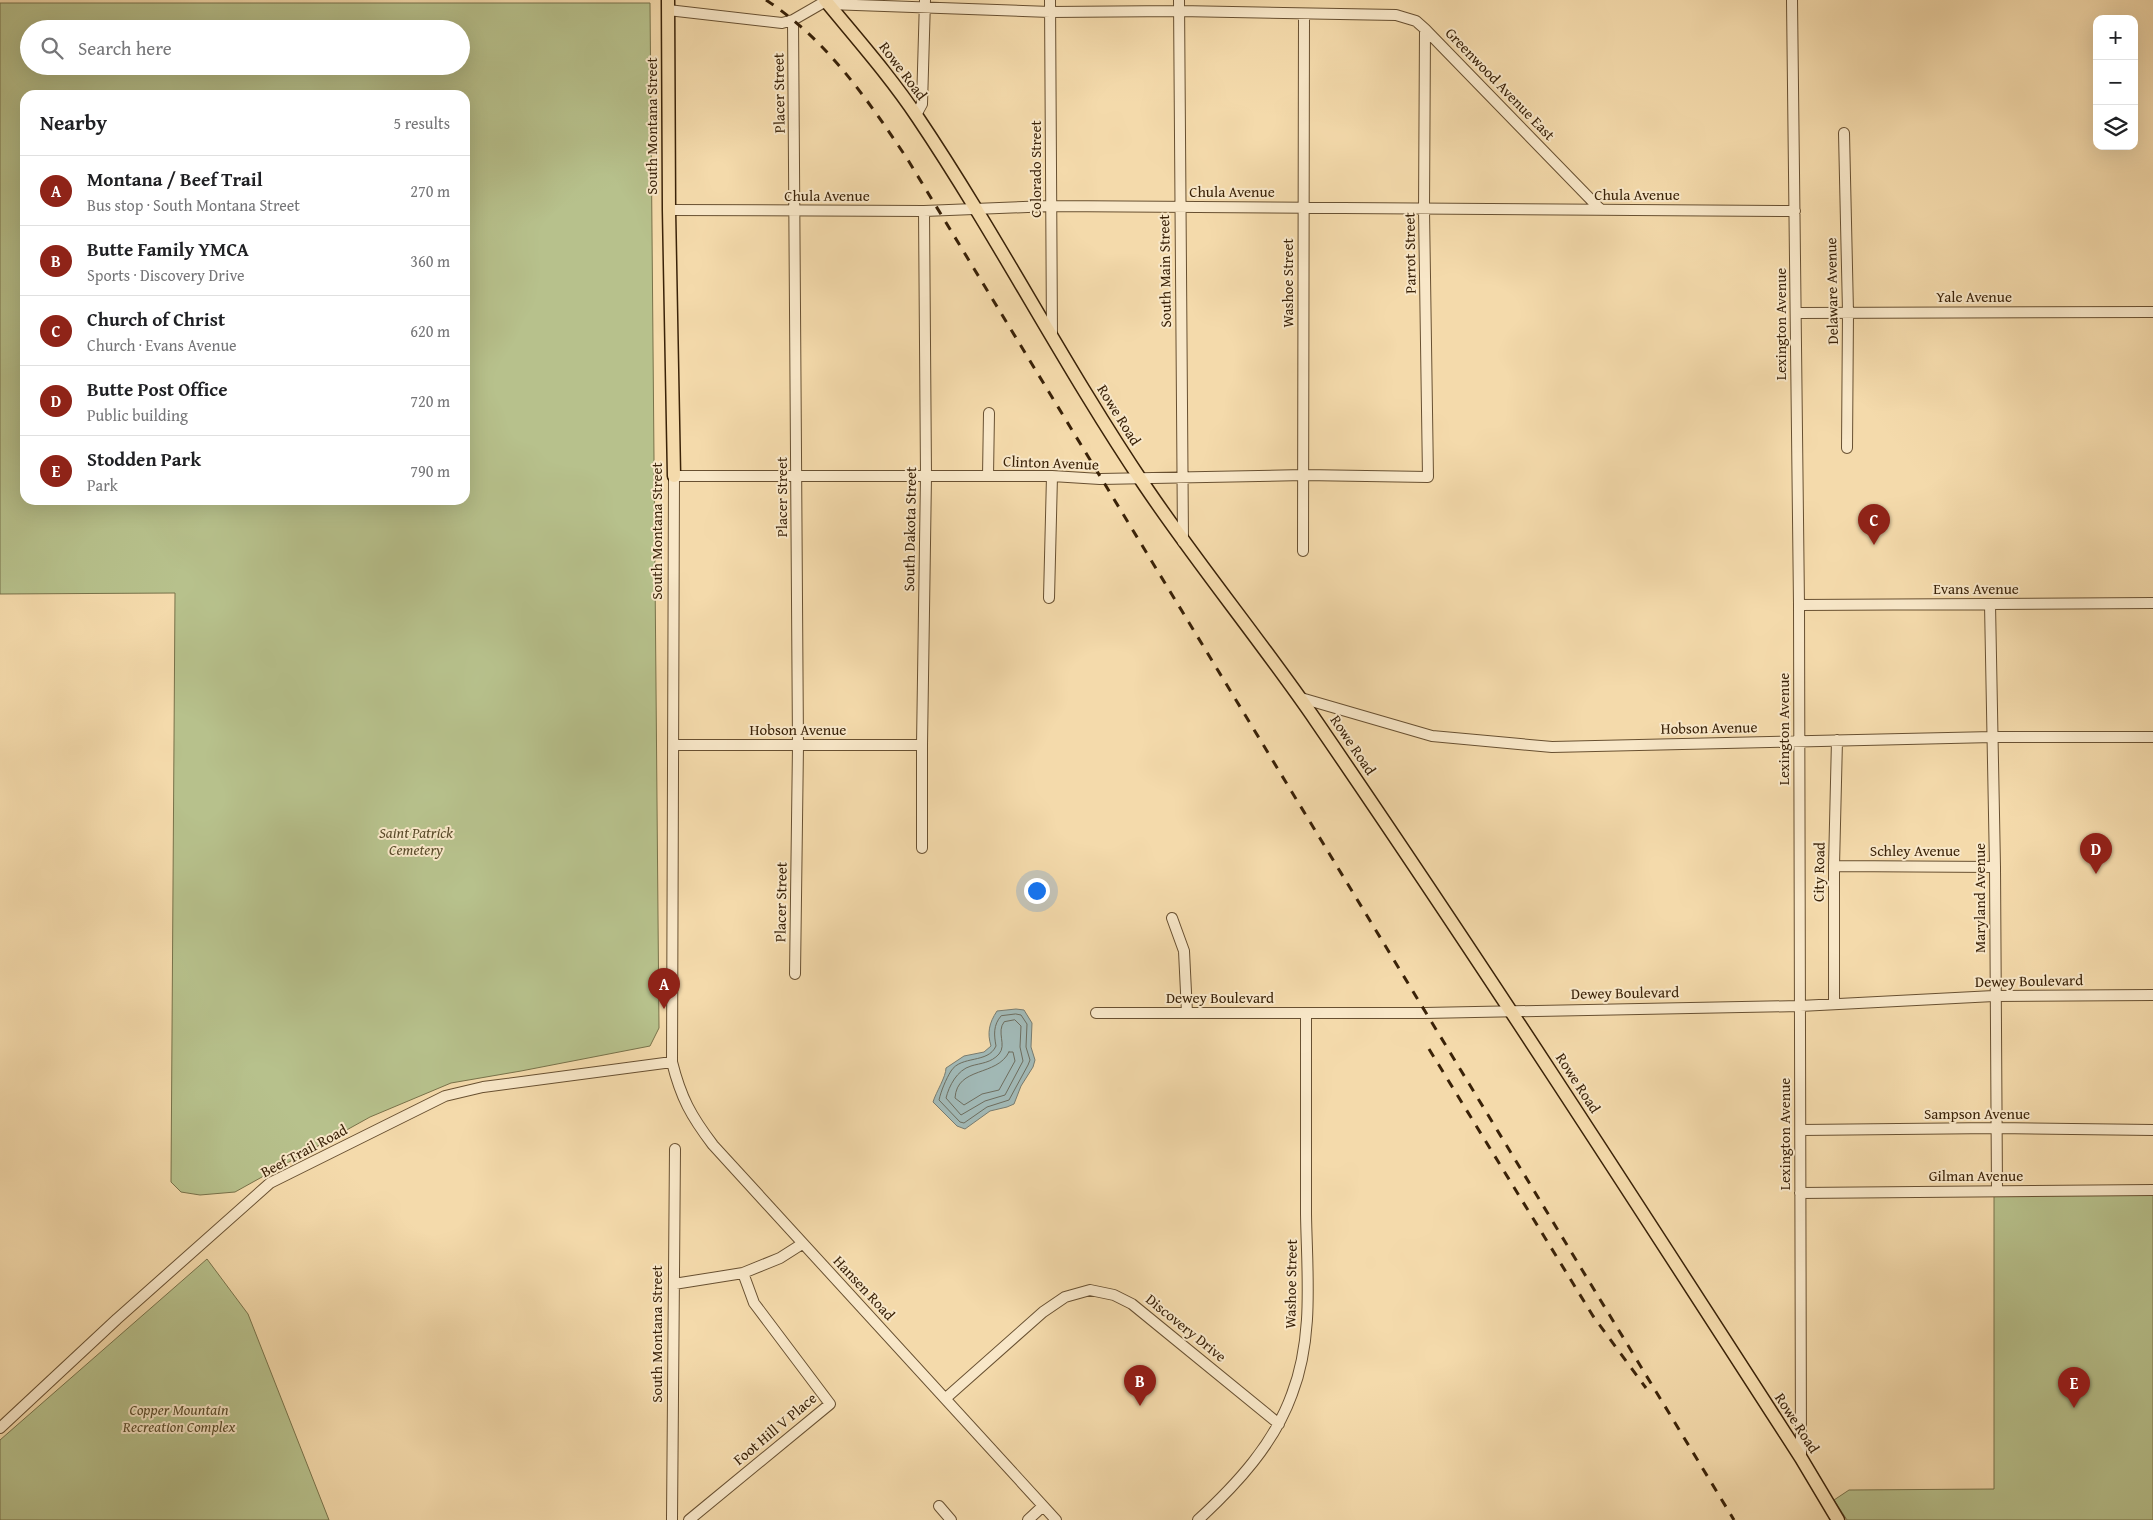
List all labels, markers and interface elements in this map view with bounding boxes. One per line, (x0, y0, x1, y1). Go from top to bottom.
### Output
map controls (2093, 15, 2138, 150)
button: + (2093, 15, 2138, 60)
search box (20, 20, 470, 75)
street label: Greenwood Avenue East (1441, 23, 1560, 145)
icon: search (38, 34, 66, 62)
text: Search here (78, 34, 172, 62)
street label: Rowe Road (875, 37, 932, 104)
street label: Placer Street (767, 52, 790, 133)
street label: South Montana Street (641, 56, 662, 195)
button: − (2093, 60, 2138, 105)
button: layers (2093, 105, 2138, 150)
text: Nearby (40, 107, 107, 138)
text: 5 results (393, 111, 450, 135)
street label: Colorado Street (1025, 119, 1046, 218)
text: Montana / Beef Trail (87, 165, 263, 193)
text: A (51, 179, 61, 203)
text: 270 m (410, 179, 450, 203)
street label: Chula Avenue (1189, 181, 1275, 202)
street label: Chula Avenue (1594, 184, 1680, 205)
street label: Chula Avenue (784, 185, 870, 206)
text: Bus stop · South Montana Street (87, 193, 300, 217)
street label: Parrot Street (1398, 211, 1421, 294)
street label: South Main Street (1153, 213, 1176, 328)
text: Butte Family YMCA (87, 235, 249, 263)
street label: Delaware Avenue (1820, 237, 1843, 345)
street label: Washoe Street (1277, 238, 1298, 328)
text: B (51, 249, 61, 273)
text: 360 m (410, 249, 450, 273)
text: Sports · Discovery Drive (87, 263, 244, 287)
street label: Lexington Avenue (1770, 268, 1791, 380)
street label: Yale Avenue (1936, 286, 2012, 307)
text: Church of Christ (87, 305, 225, 333)
text: C (51, 319, 61, 343)
text: 620 m (410, 319, 450, 343)
text: Church · Evans Avenue (87, 333, 237, 357)
text: Butte Post Office (87, 375, 227, 403)
street label: Rowe Road (1092, 380, 1146, 449)
text: D (51, 389, 61, 413)
text: 720 m (410, 389, 450, 413)
text: Public building (87, 403, 188, 427)
text: Stodden Park (87, 445, 201, 473)
street label: Clinton Avenue (1003, 450, 1099, 475)
street label: Placer Street (771, 456, 792, 537)
text: E (52, 459, 60, 483)
text: 790 m (410, 459, 450, 483)
street label: South Montana Street (646, 461, 667, 600)
street label: South Dakota Street (898, 466, 921, 592)
text: Park (87, 473, 118, 497)
pin: C (1858, 504, 1890, 545)
street label: Evans Avenue (1933, 578, 2019, 599)
street label: Lexington Avenue (1773, 673, 1794, 785)
street label: Rowe Road (1326, 711, 1381, 779)
street label: Hobson Avenue (1660, 716, 1758, 739)
street label: Hobson Avenue (750, 719, 846, 740)
park label: Saint Patrick Cemetery (379, 822, 453, 860)
pin: D (2080, 833, 2112, 874)
street label: Schley Avenue (1870, 840, 1960, 861)
street label: City Road (1807, 842, 1830, 902)
street label: Maryland Avenue (1969, 843, 1990, 953)
street label: Placer Street (769, 861, 792, 942)
your location (1024, 878, 1050, 904)
pin: A (648, 968, 680, 1009)
street label: Dewey Boulevard (1975, 969, 2083, 992)
street label: Dewey Boulevard (1571, 981, 1679, 1004)
street label: Dewey Boulevard (1166, 987, 1274, 1008)
street label: Rowe Road (1551, 1048, 1606, 1117)
street label: Lexington Avenue (1774, 1078, 1795, 1190)
street label: Sampson Avenue (1924, 1103, 2030, 1124)
street label: Beef Trail Road (257, 1119, 351, 1182)
street label: Gilman Avenue (1929, 1165, 2023, 1186)
street label: Washoe Street (1279, 1238, 1302, 1329)
street label: Hansen Road (829, 1251, 900, 1325)
street label: South Montana Street (646, 1264, 667, 1403)
street label: Discovery Drive (1142, 1289, 1231, 1367)
pin: B (1124, 1365, 1156, 1406)
pin: E (2058, 1367, 2090, 1408)
street label: Foot Hill V Place (729, 1388, 821, 1470)
street label: Rowe Road (1770, 1388, 1825, 1457)
park label: Copper Mountain Recreation Complex (122, 1399, 235, 1437)

